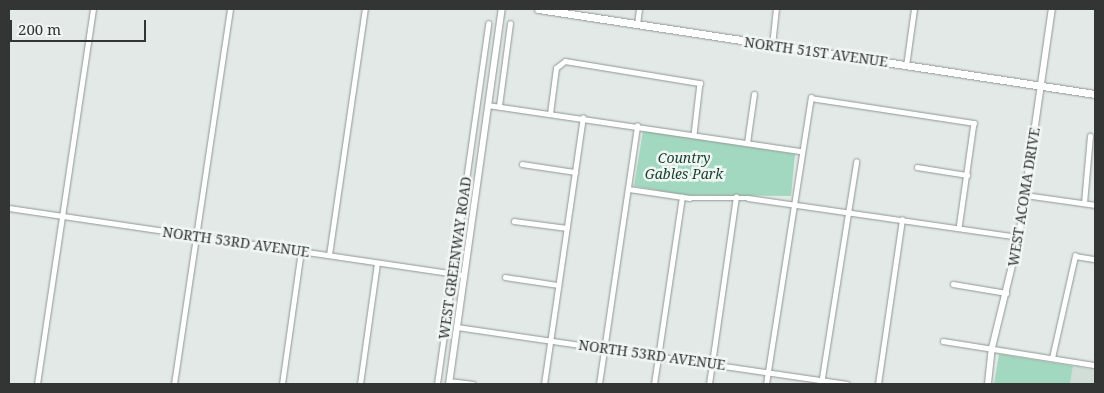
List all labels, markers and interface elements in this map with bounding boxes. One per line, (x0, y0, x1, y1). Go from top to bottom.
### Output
scale bar (12, 10, 149, 42)
text: 200 m (18, 19, 61, 39)
street label: NORTH 51ST AVENUE (743, 34, 889, 70)
street label: WEST ACOMA DRIVE (1005, 126, 1043, 268)
park label: Country Gables Park (645, 150, 723, 182)
street label: WEST GREENWAY ROAD (435, 175, 475, 341)
street label: NORTH 53RD AVENUE (161, 223, 311, 261)
street label: NORTH 53RD AVENUE (577, 336, 727, 374)

